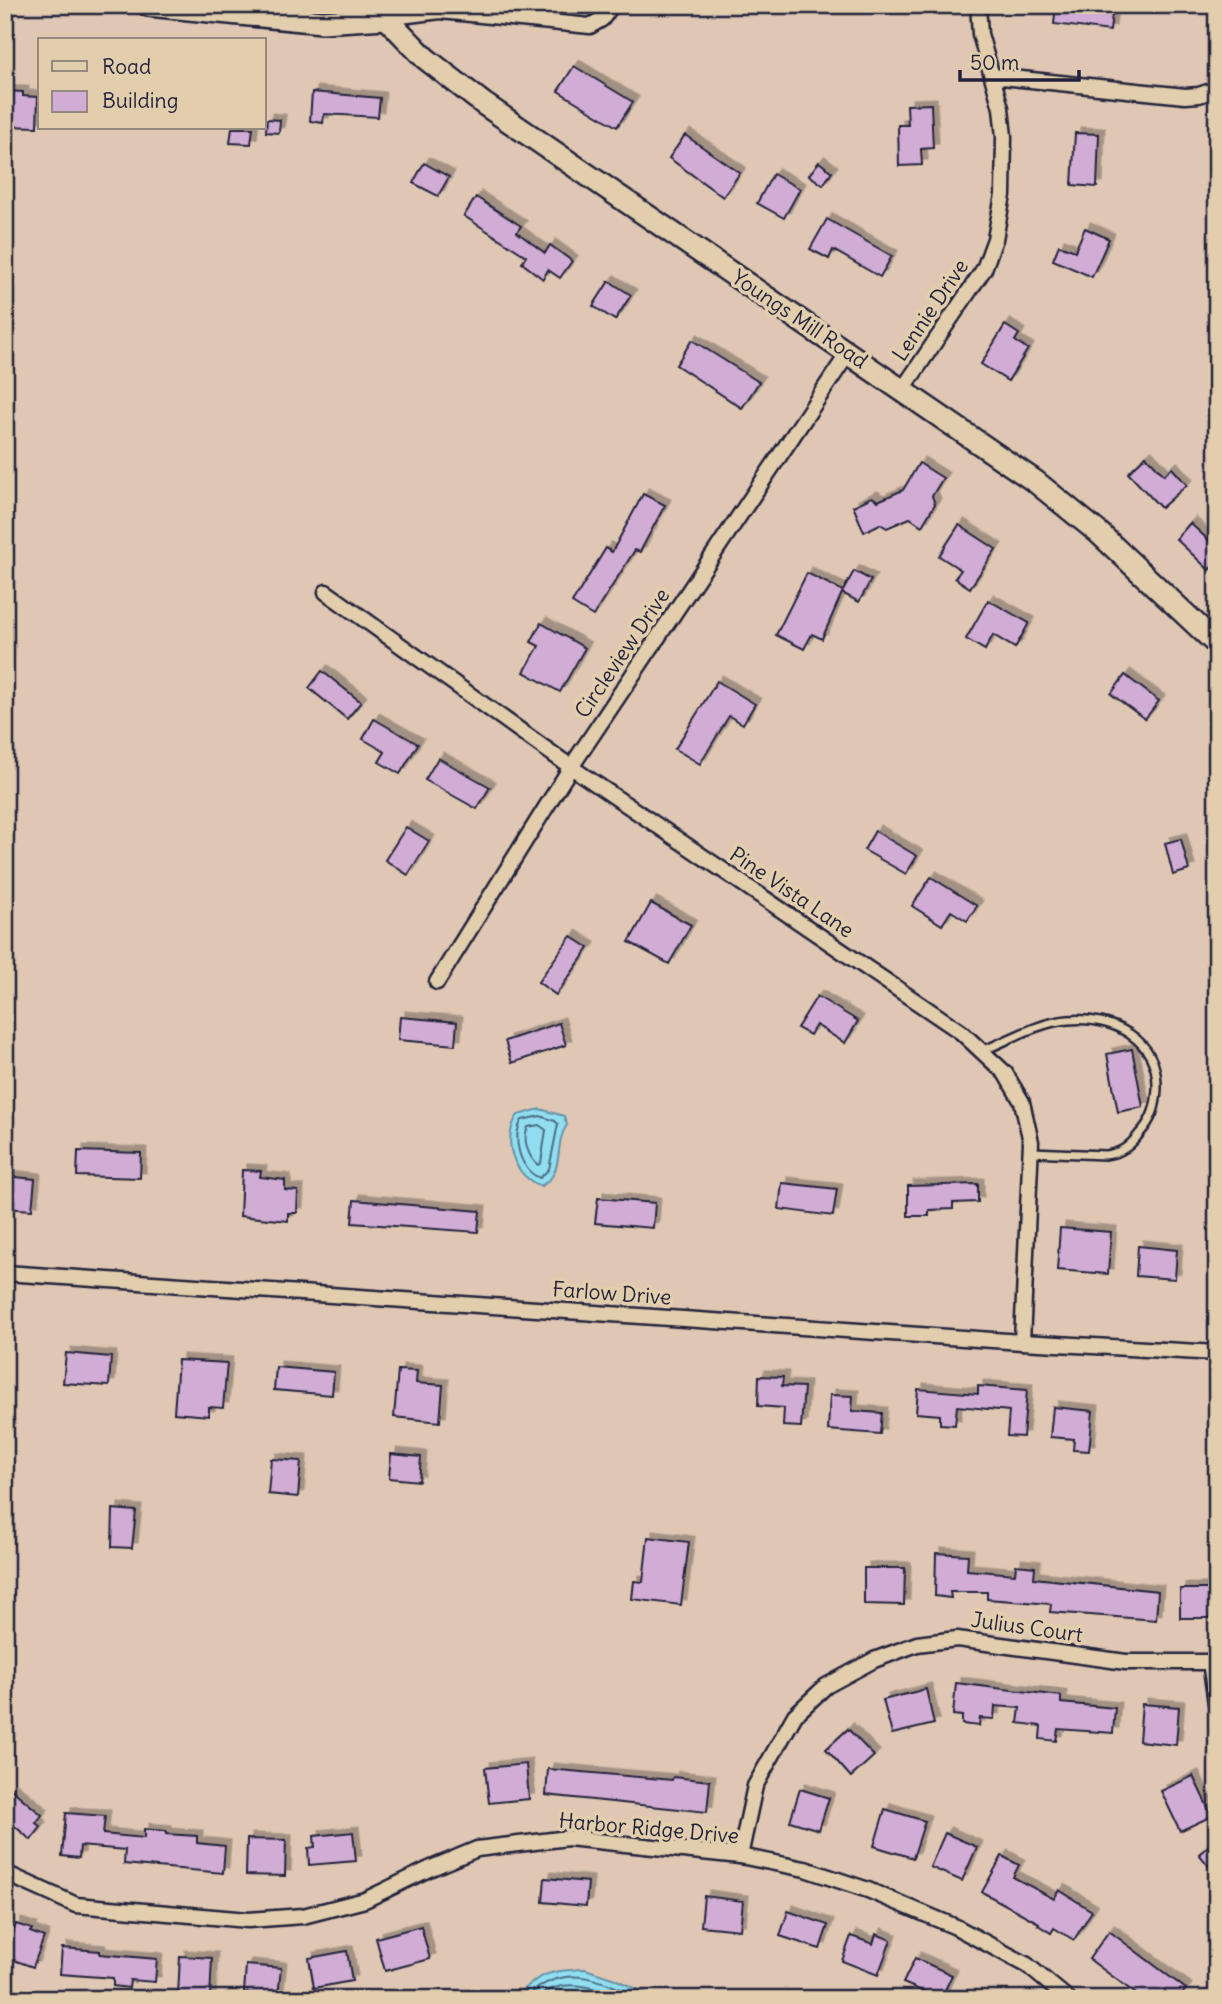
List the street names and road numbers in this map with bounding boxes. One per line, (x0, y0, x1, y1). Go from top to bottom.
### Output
street label: Lennie Drive (886, 254, 974, 366)
street label: Youngs Mill Road (727, 264, 873, 374)
street label: Circleview Drive (569, 583, 675, 723)
street label: Pine Vista Lane (725, 841, 859, 943)
street label: Farlow Drive (552, 1275, 672, 1311)
street label: Julius Court (969, 1606, 1085, 1648)
street label: Harbor Ridge Drive (558, 1807, 740, 1849)

